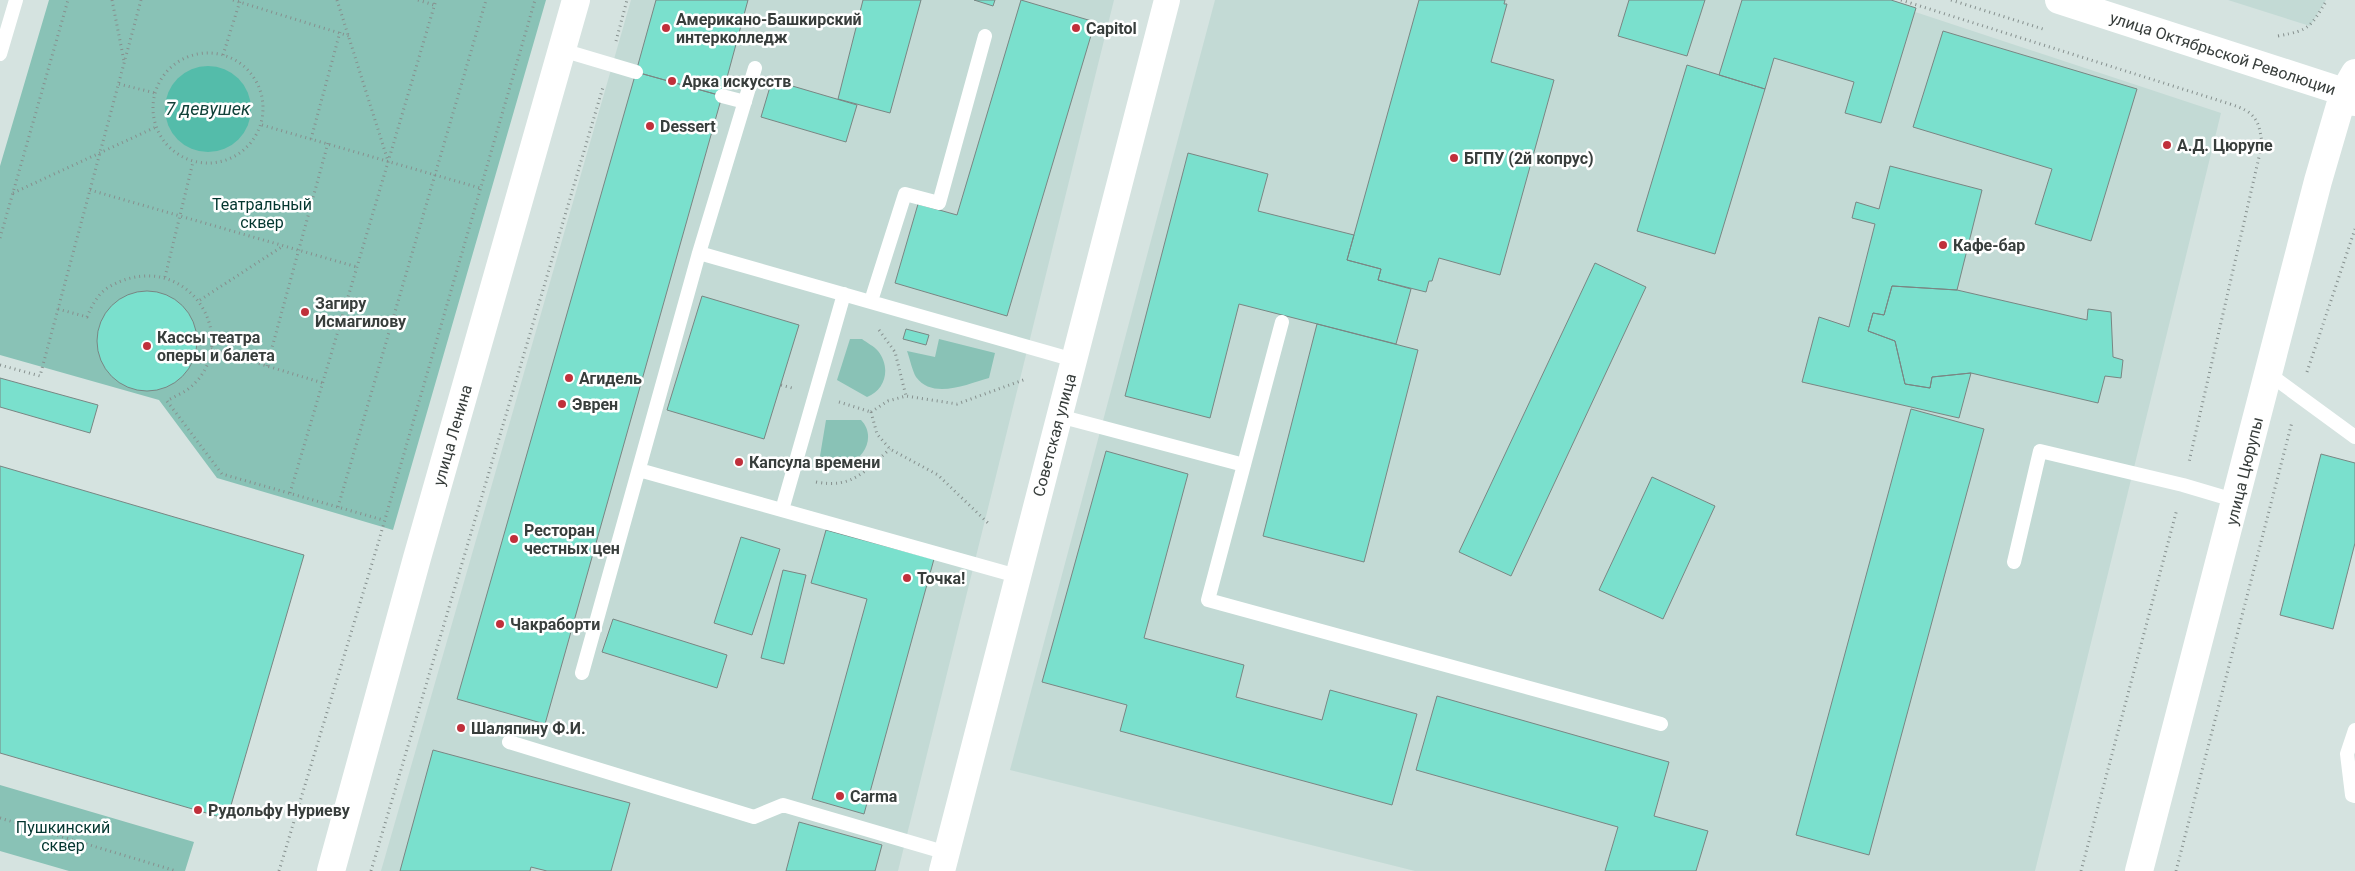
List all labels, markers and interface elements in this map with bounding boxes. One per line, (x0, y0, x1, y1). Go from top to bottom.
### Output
street label: улица Октябрьской Революции (2107, 8, 2338, 99)
place label: Американо-Башкирский интерколледж (676, 10, 862, 47)
place label: Capitol (1086, 19, 1137, 38)
marker: Американо-Башкирский интерколледж (660, 22, 672, 34)
marker: Capitol (1070, 22, 1082, 34)
place label: Арка искусств (682, 72, 791, 91)
marker: Арка искусств (666, 75, 678, 87)
water label: 7 девушек (166, 98, 251, 119)
place label: Dessert (660, 117, 716, 136)
marker: Dessert (644, 120, 656, 132)
place label: А.Д. Цюрупе (2177, 136, 2273, 155)
marker: А.Д. Цюрупе (2161, 139, 2173, 151)
place label: БГПУ (2й копрус) (1464, 149, 1594, 168)
marker: БГПУ (2й копрус) (1448, 152, 1460, 164)
park label: Театральный сквер (212, 195, 312, 232)
place label: Кафе-бар (1953, 236, 2025, 255)
marker: Кафе-бар (1937, 239, 1949, 251)
place label: Загиру Исмагилову (315, 294, 407, 331)
marker: Загиру Исмагилову (299, 306, 311, 318)
place label: Кассы театра оперы и балета (157, 328, 275, 365)
marker: Кассы театра оперы и балета (141, 340, 153, 352)
place label: Агидель (579, 369, 642, 388)
marker: Агидель (563, 372, 575, 384)
street label: Советская улица (1029, 372, 1080, 499)
street label: улица Ленина (429, 382, 476, 488)
place label: Эврен (572, 395, 618, 414)
marker: Эврен (556, 398, 568, 410)
street label: улица Цюрупы (2222, 415, 2267, 527)
place label: Капсула времени (749, 453, 880, 472)
marker: Капсула времени (733, 456, 745, 468)
place label: Ресторан честных цен (524, 521, 620, 558)
marker: Ресторан честных цен (508, 533, 520, 545)
place label: Точка! (917, 569, 965, 588)
marker: Точка! (901, 572, 913, 584)
place label: Чакраборти (510, 615, 600, 634)
marker: Чакраборти (494, 618, 506, 630)
place label: Шаляпину Ф.И. (471, 719, 586, 738)
marker: Шаляпину Ф.И. (455, 722, 467, 734)
place label: Carma (850, 787, 898, 806)
marker: Carma (834, 790, 846, 802)
place label: Рудольфу Нуриеву (208, 801, 351, 820)
marker: Рудольфу Нуриеву (192, 804, 204, 816)
park label: Пушкинский сквер (16, 818, 110, 855)

